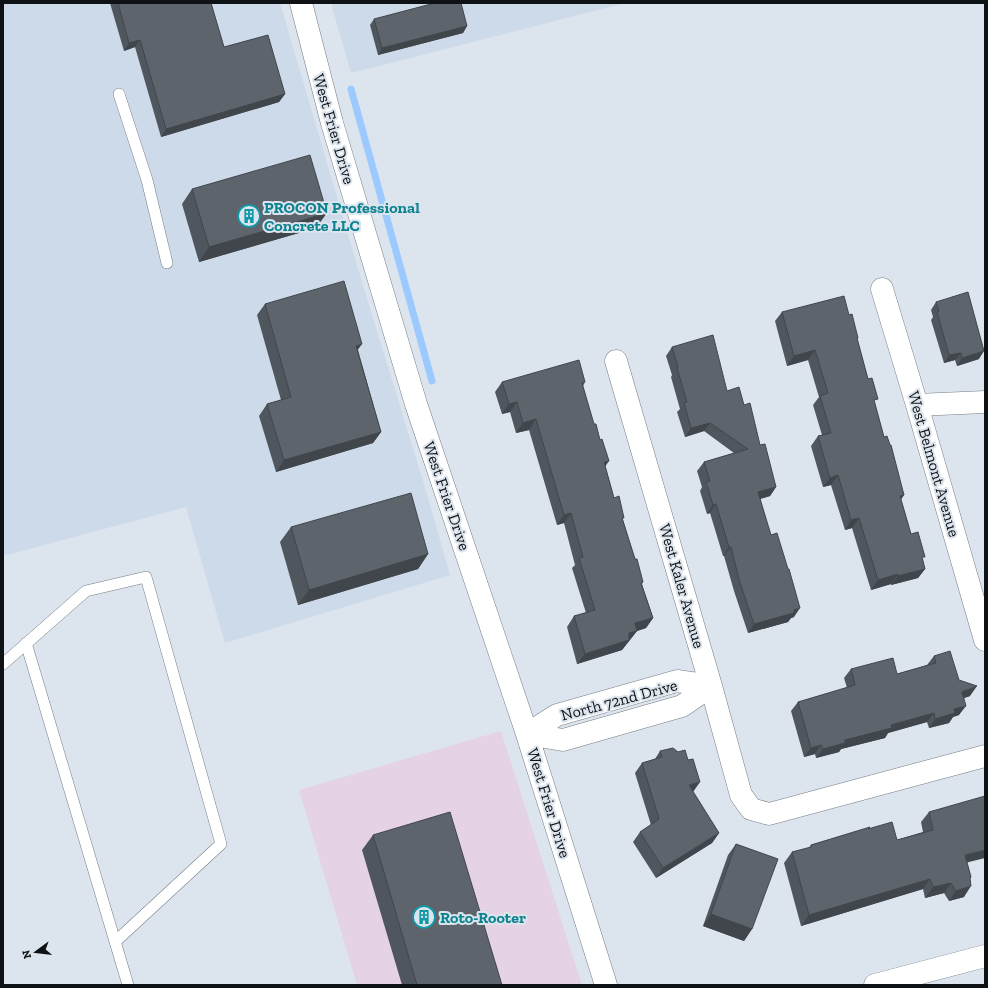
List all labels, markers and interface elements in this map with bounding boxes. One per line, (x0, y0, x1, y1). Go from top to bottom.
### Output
street label: West Frier Drive (309, 72, 359, 186)
place label: PROCON Professional Concrete LLC (264, 198, 420, 235)
building icon: PROCON Professional Concrete LLC (236, 203, 262, 229)
street label: West Belmont Avenue (904, 389, 964, 539)
street label: West Frier Drive (420, 439, 474, 553)
street label: West Kaler Avenue (655, 522, 709, 650)
street label: North 72nd Drive (559, 675, 679, 725)
street label: West Frier Drive (523, 746, 575, 860)
building icon: Roto-Rooter (411, 904, 437, 930)
place label: Roto-Rooter (440, 908, 526, 927)
north arrow (16, 932, 56, 972)
text: N (19, 948, 34, 960)

